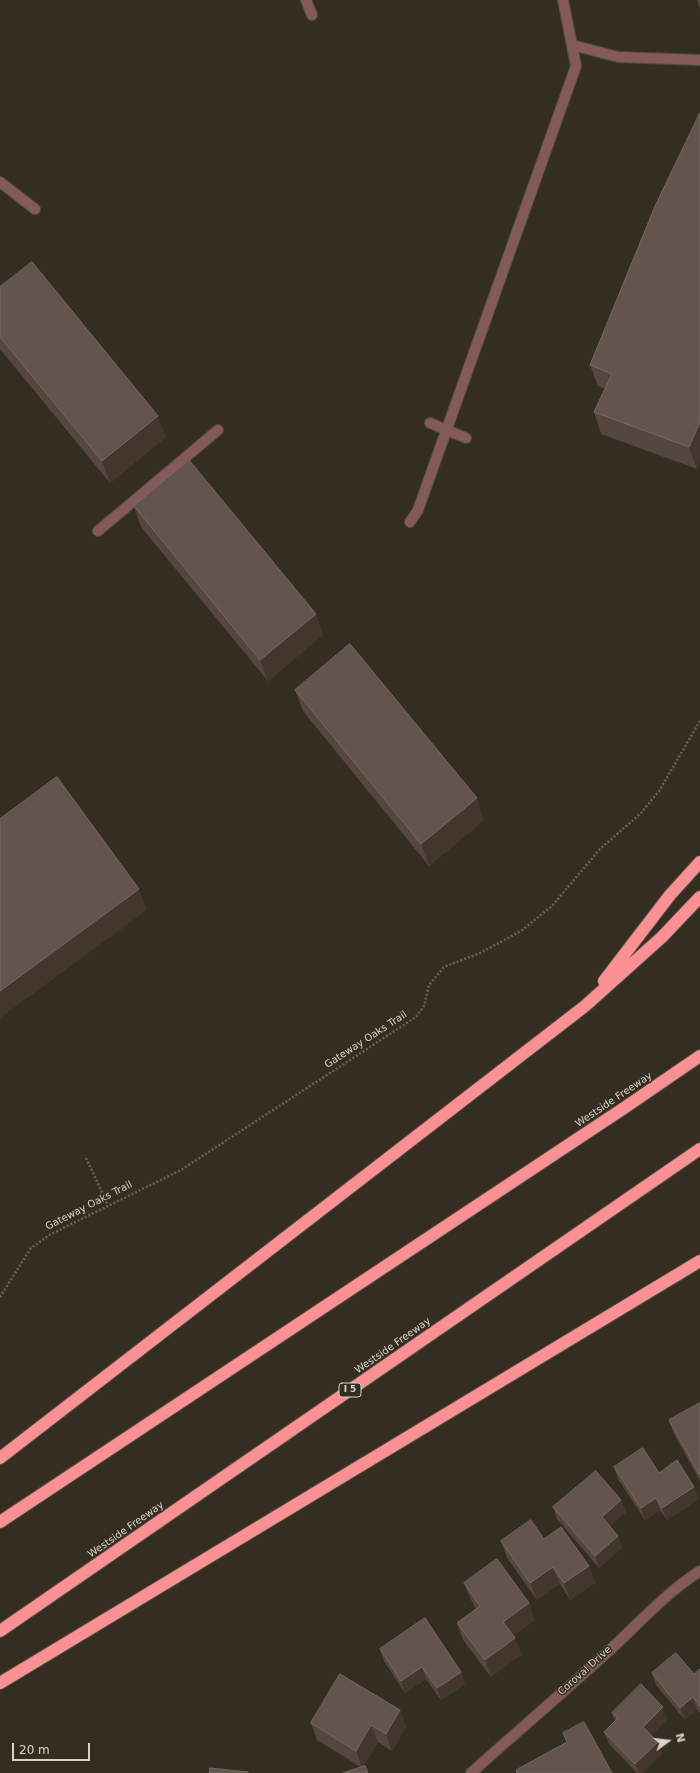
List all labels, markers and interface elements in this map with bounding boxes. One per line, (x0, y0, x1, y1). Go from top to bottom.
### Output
street label: Gateway Oaks Trail (322, 1009, 410, 1071)
street label: Westside Freeway (573, 1070, 655, 1130)
street label: Gateway Oaks Trail (44, 1179, 134, 1233)
street label: Westside Freeway (353, 1315, 433, 1377)
road number: I 5 (339, 1383, 361, 1397)
street label: Westside Freeway (86, 1499, 166, 1561)
street label: Coroval Drive (556, 1644, 614, 1698)
north arrow (648, 1721, 688, 1761)
text: N (673, 1732, 688, 1744)
scale bar (14, 1735, 92, 1761)
text: 20 m (19, 1743, 50, 1757)

